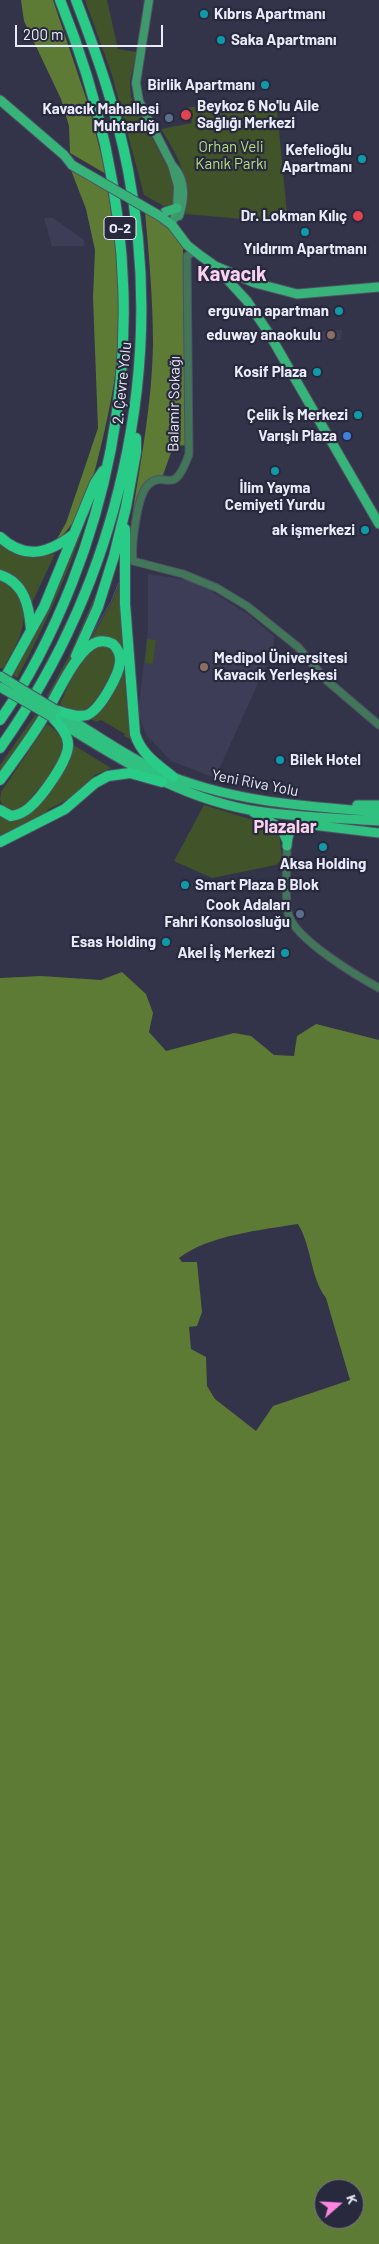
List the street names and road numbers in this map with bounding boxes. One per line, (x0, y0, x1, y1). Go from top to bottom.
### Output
road number: O-2 (104, 217, 136, 240)
street label: 2. Çevre Yolu (109, 341, 135, 425)
street label: Balamir Sokağı (164, 356, 184, 452)
street label: Yeni Riva Yolu (210, 766, 300, 800)

